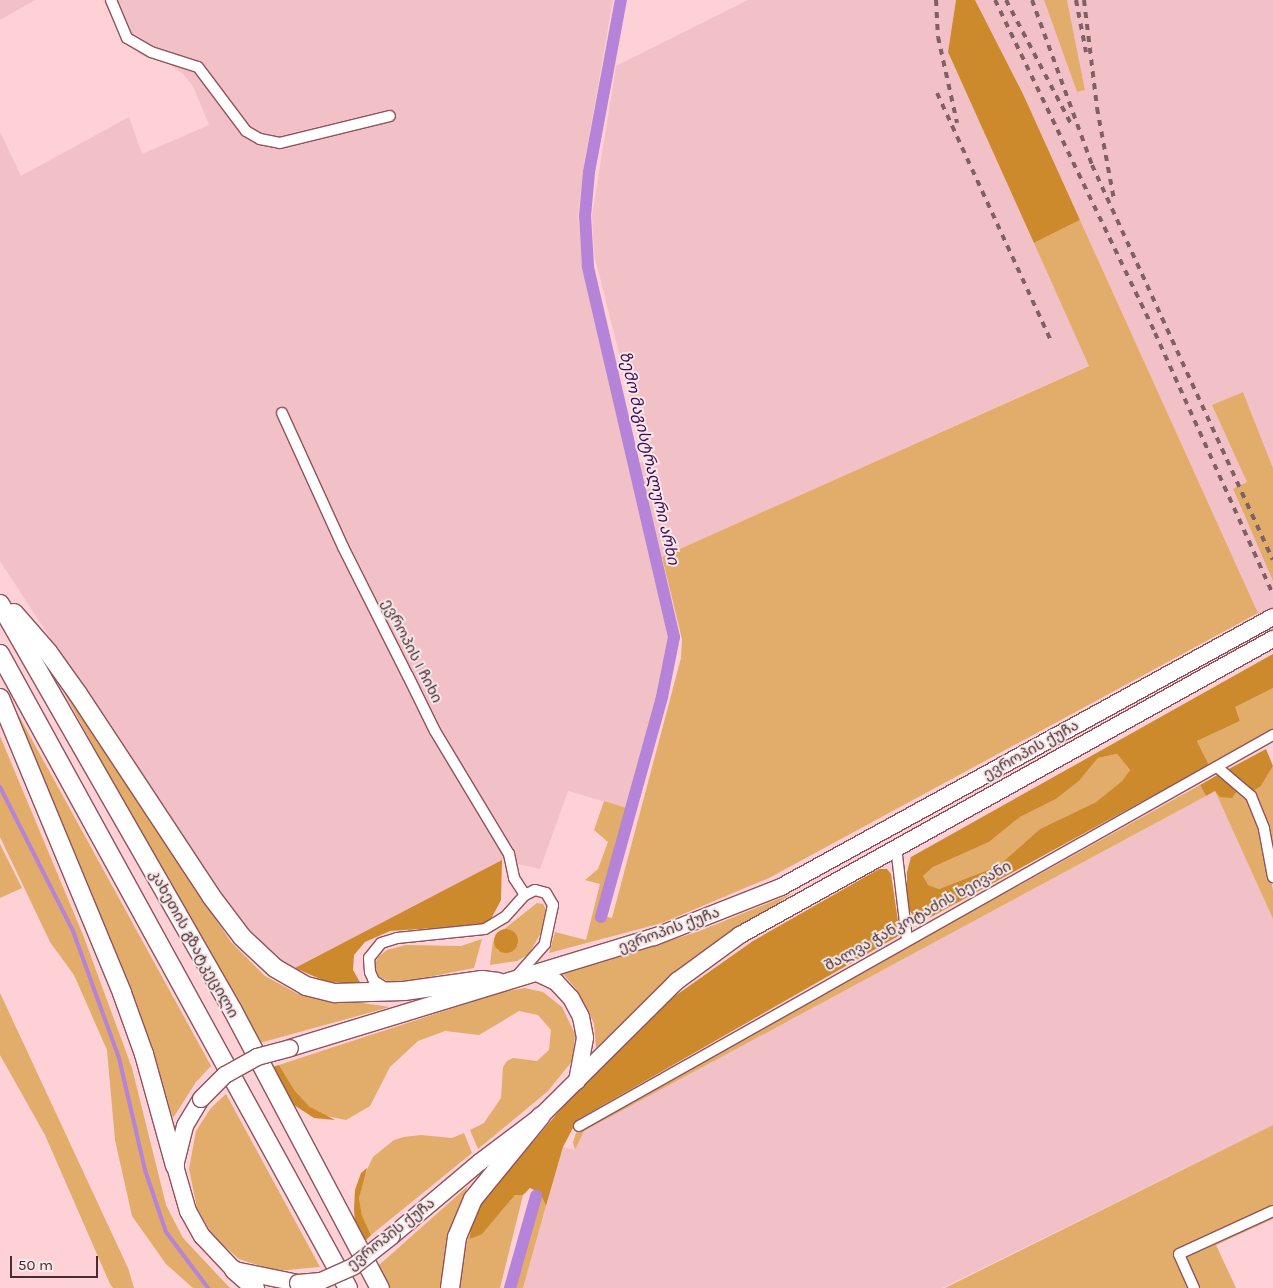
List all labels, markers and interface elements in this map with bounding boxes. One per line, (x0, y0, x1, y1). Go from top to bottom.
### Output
water label: ზემო მაგისტრალური არხი (615, 350, 683, 566)
street label: ევროპის I ჩიხი (378, 596, 446, 706)
street label: ევროპის ქუჩა (980, 716, 1082, 784)
street label: შალვა ჭანკოტაძის ხეივანი (822, 857, 1014, 975)
street label: კახეთის გზატკეცილი (146, 867, 242, 1021)
street label: ევროპის ქუჩა (616, 903, 722, 957)
street label: ევროპის ქუჩა (344, 1194, 438, 1274)
scale bar (12, 1246, 100, 1278)
text: 50 m (18, 1256, 53, 1274)

